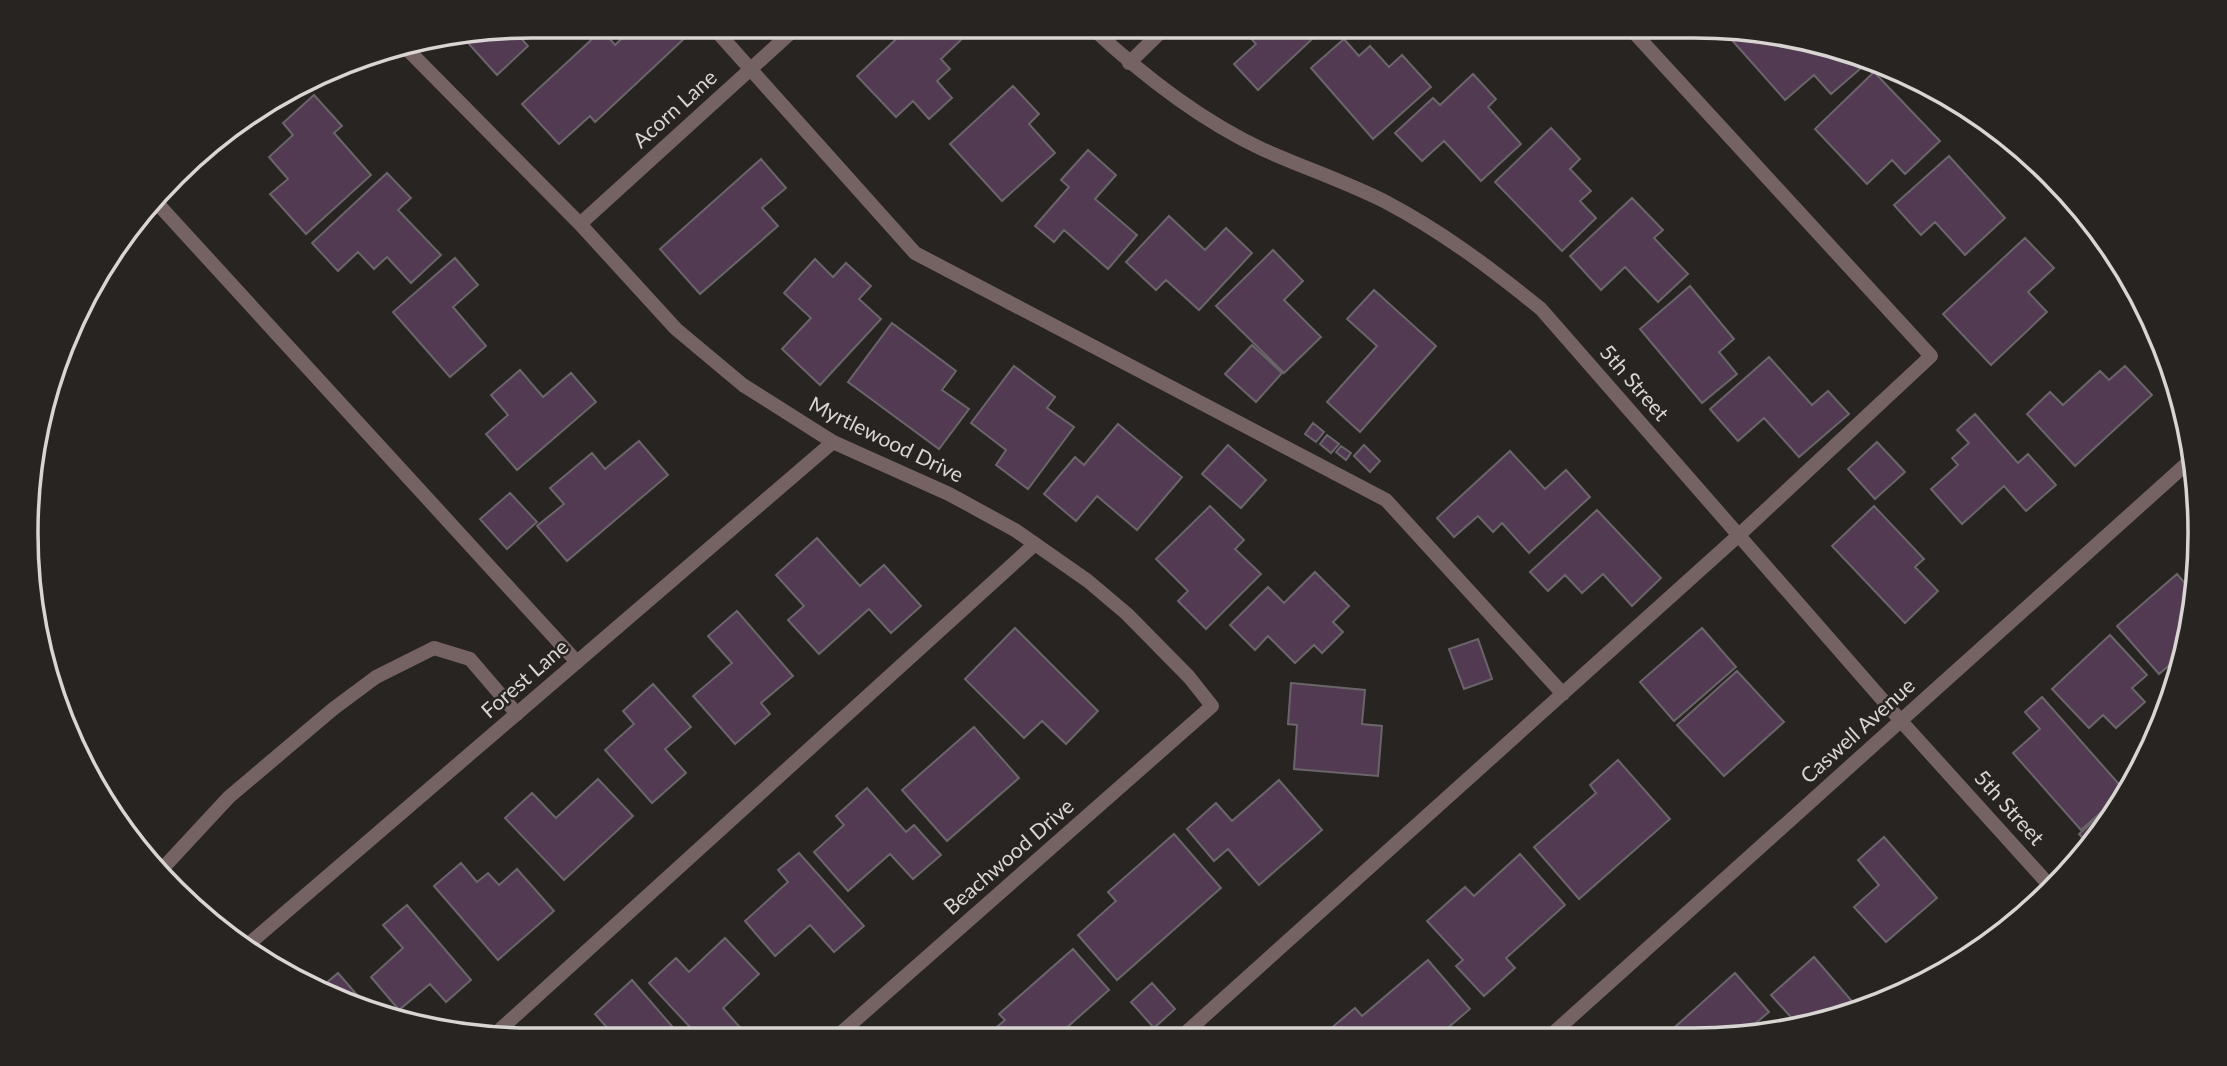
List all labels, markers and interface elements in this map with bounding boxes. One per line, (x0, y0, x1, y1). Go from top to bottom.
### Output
street label: Acorn Lane (627, 64, 721, 152)
street label: 5th Street (1595, 339, 1675, 425)
street label: Myrtlewood Drive (805, 390, 968, 487)
street label: Forest Lane (475, 633, 573, 722)
street label: Caswell Avenue (1795, 672, 1919, 788)
street label: 5th Street (1970, 764, 2051, 850)
street label: Beachwood Drive (938, 793, 1078, 919)

